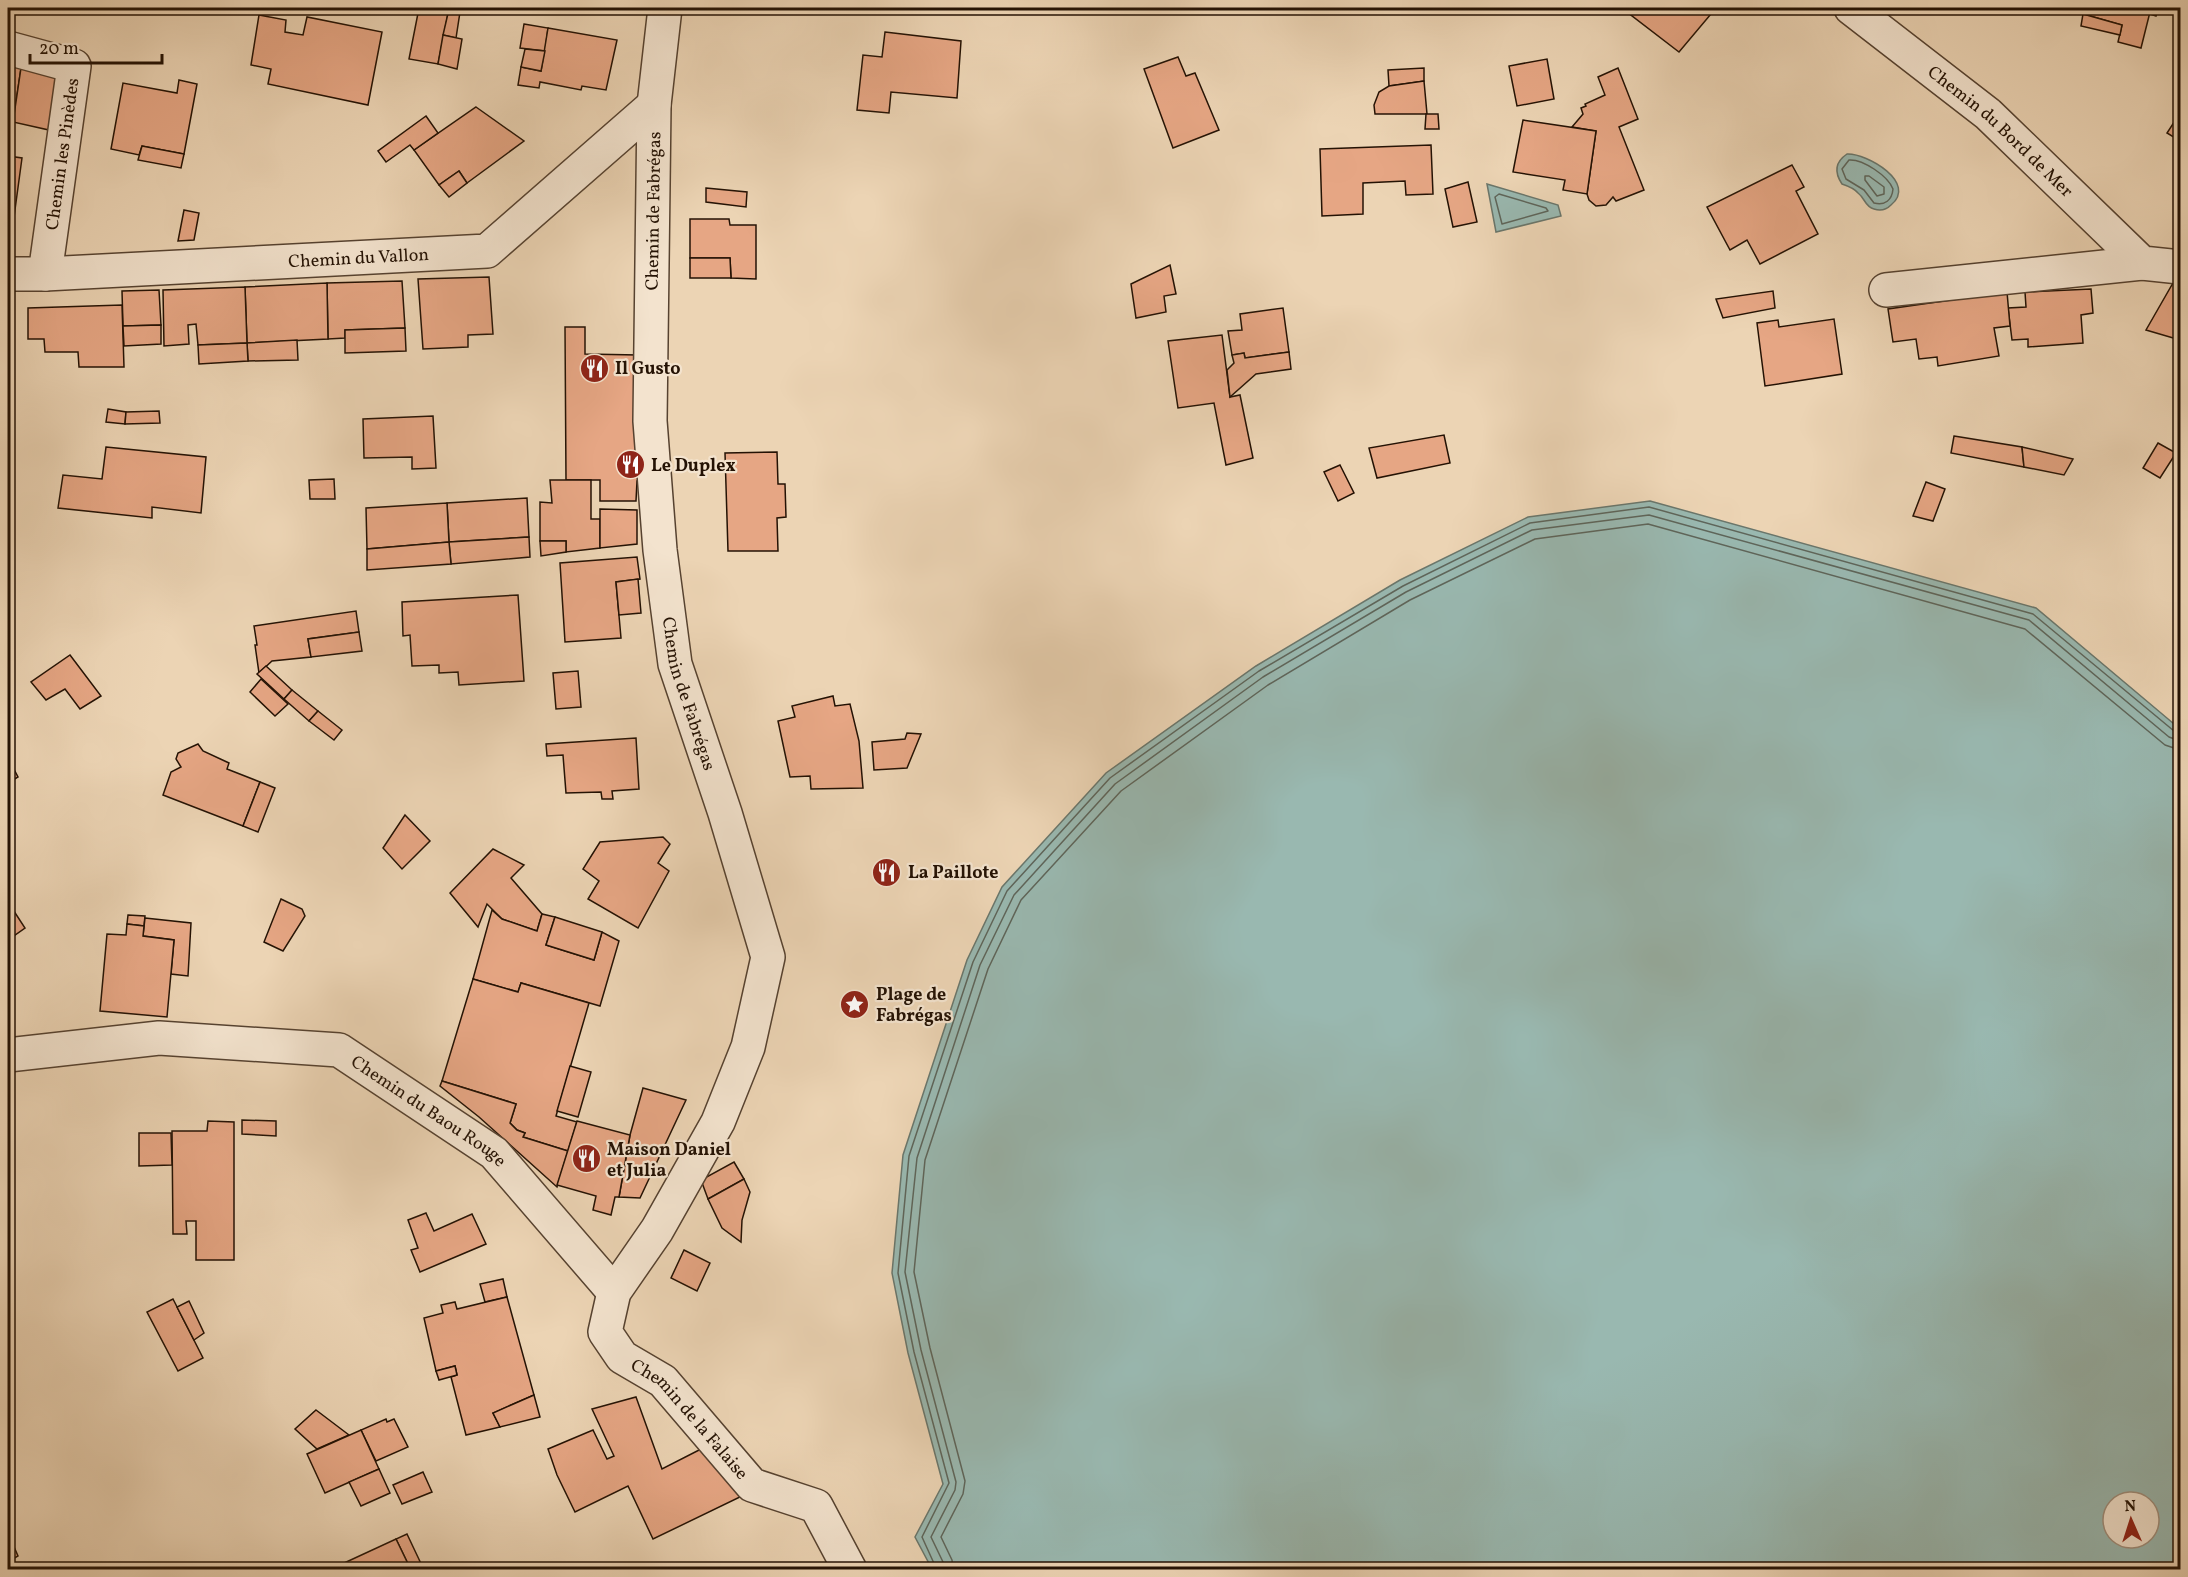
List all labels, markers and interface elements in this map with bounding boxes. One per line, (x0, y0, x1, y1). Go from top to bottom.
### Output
scale bar (30, 27, 162, 65)
text: 20 m (39, 37, 79, 62)
street label: Chemin du Bord de Mer (1922, 61, 2078, 204)
street label: Chemin les Pinèdes (40, 76, 87, 232)
street label: Chemin de Fabrégas (641, 131, 668, 291)
street label: Chemin du Vallon (288, 243, 430, 275)
restaurant icon: Il Gusto (578, 352, 610, 384)
place label: Il Gusto (615, 357, 681, 382)
restaurant icon: Le Duplex (614, 449, 646, 481)
place label: Le Duplex (651, 454, 736, 479)
street label: Chemin de Fabrégas (655, 615, 721, 774)
restaurant icon: La Paillote (871, 856, 903, 888)
place label: La Paillote (908, 861, 998, 886)
place label: Plage de Fabrégas (876, 983, 952, 1029)
place icon: Plage de Fabrégas (839, 988, 871, 1020)
street label: Chemin du Baou Rouge (345, 1050, 512, 1173)
place label: Maison Daniel et Julia (607, 1138, 731, 1184)
restaurant icon: Maison Daniel et Julia (570, 1143, 602, 1175)
street label: Chemin de la Falaise (625, 1354, 753, 1486)
north arrow (2101, 1490, 2161, 1550)
text: N (2124, 1496, 2137, 1518)

